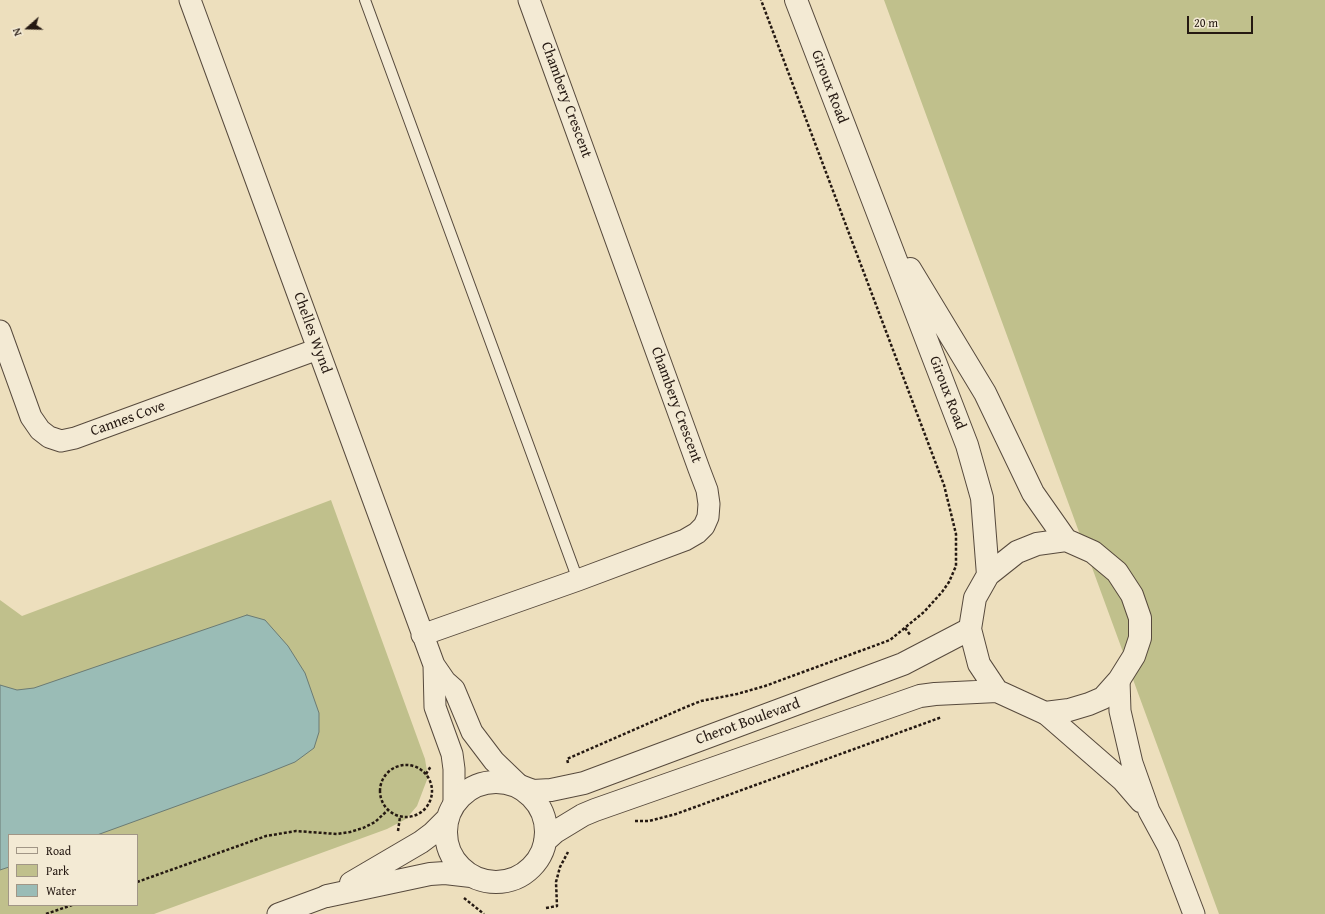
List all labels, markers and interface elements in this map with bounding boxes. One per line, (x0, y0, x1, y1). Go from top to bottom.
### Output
north arrow (8, 8, 48, 48)
scale bar (1189, 8, 1255, 34)
text: 20 m (1194, 14, 1218, 31)
text: N (8, 26, 26, 38)
street label: Chambery Crescent (537, 40, 595, 160)
street label: Giroux Road (807, 48, 851, 126)
street label: Chelles Wynd (289, 290, 335, 376)
street label: Chambery Crescent (647, 345, 705, 465)
street label: Giroux Road (925, 354, 969, 432)
street label: Cannes Cove (88, 397, 168, 441)
street label: Cherot Boulevard (693, 695, 803, 749)
legend (8, 834, 138, 906)
text: Road (46, 842, 71, 859)
text: Park (46, 862, 69, 879)
text: Water (46, 882, 76, 899)

